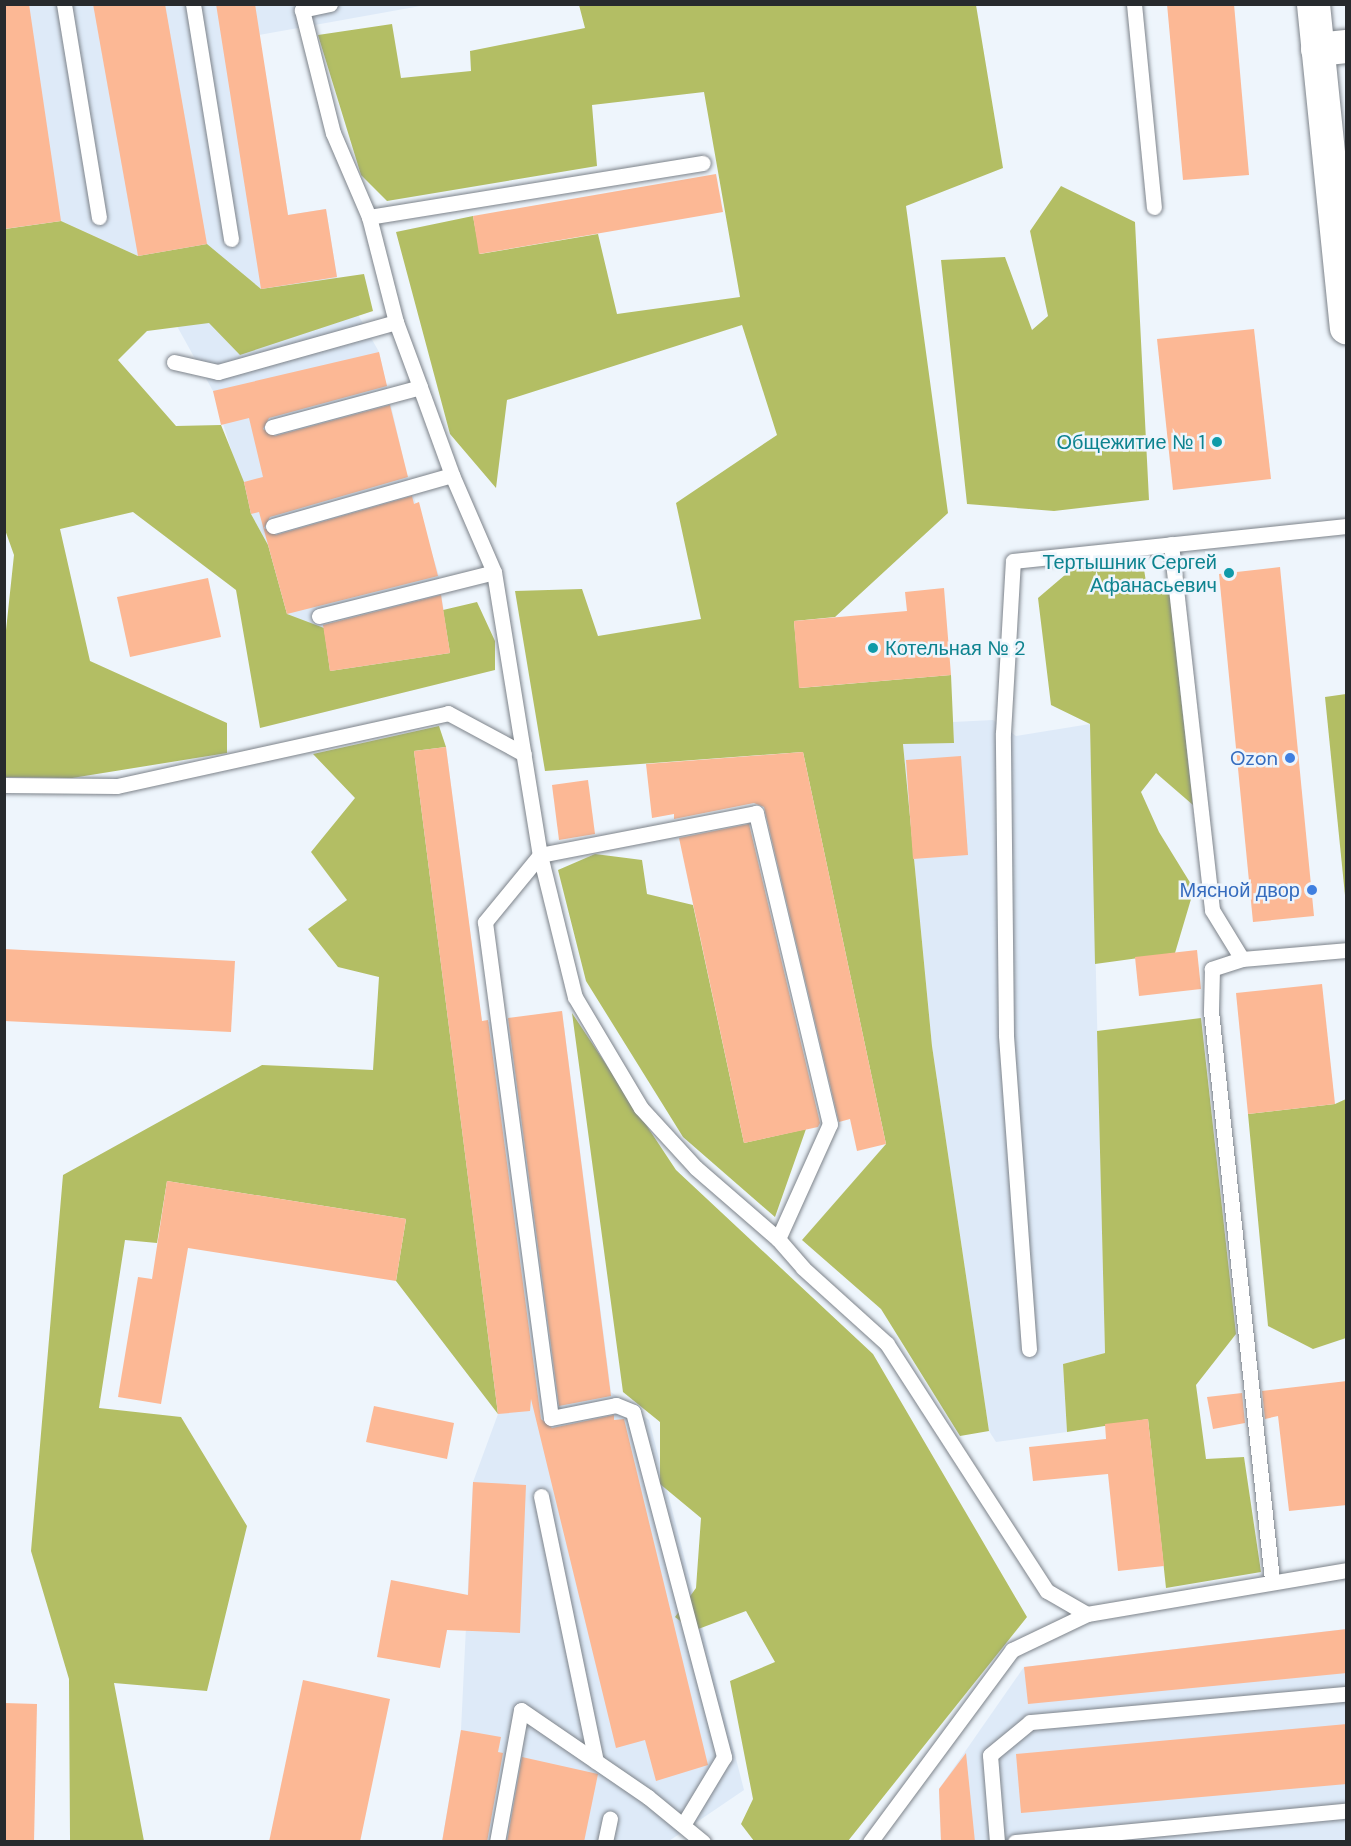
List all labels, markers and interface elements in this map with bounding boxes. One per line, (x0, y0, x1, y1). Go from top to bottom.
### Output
place label: Общежитие № 1 (1057, 430, 1205, 454)
marker: Общежитие № 1 (1210, 435, 1224, 449)
place label: Тертышник Сергей Афанасьевич (1042, 550, 1217, 597)
marker: Тертышник Сергей Афанасьевич (1222, 566, 1236, 580)
place label: Котельная № 2 (885, 636, 1025, 660)
marker: Котельная № 2 (866, 641, 880, 655)
place label: Ozon (1230, 746, 1278, 770)
marker: Ozon (1283, 751, 1297, 765)
place label: Мясной двор (1180, 878, 1300, 902)
marker: Мясной двор (1305, 883, 1319, 897)

